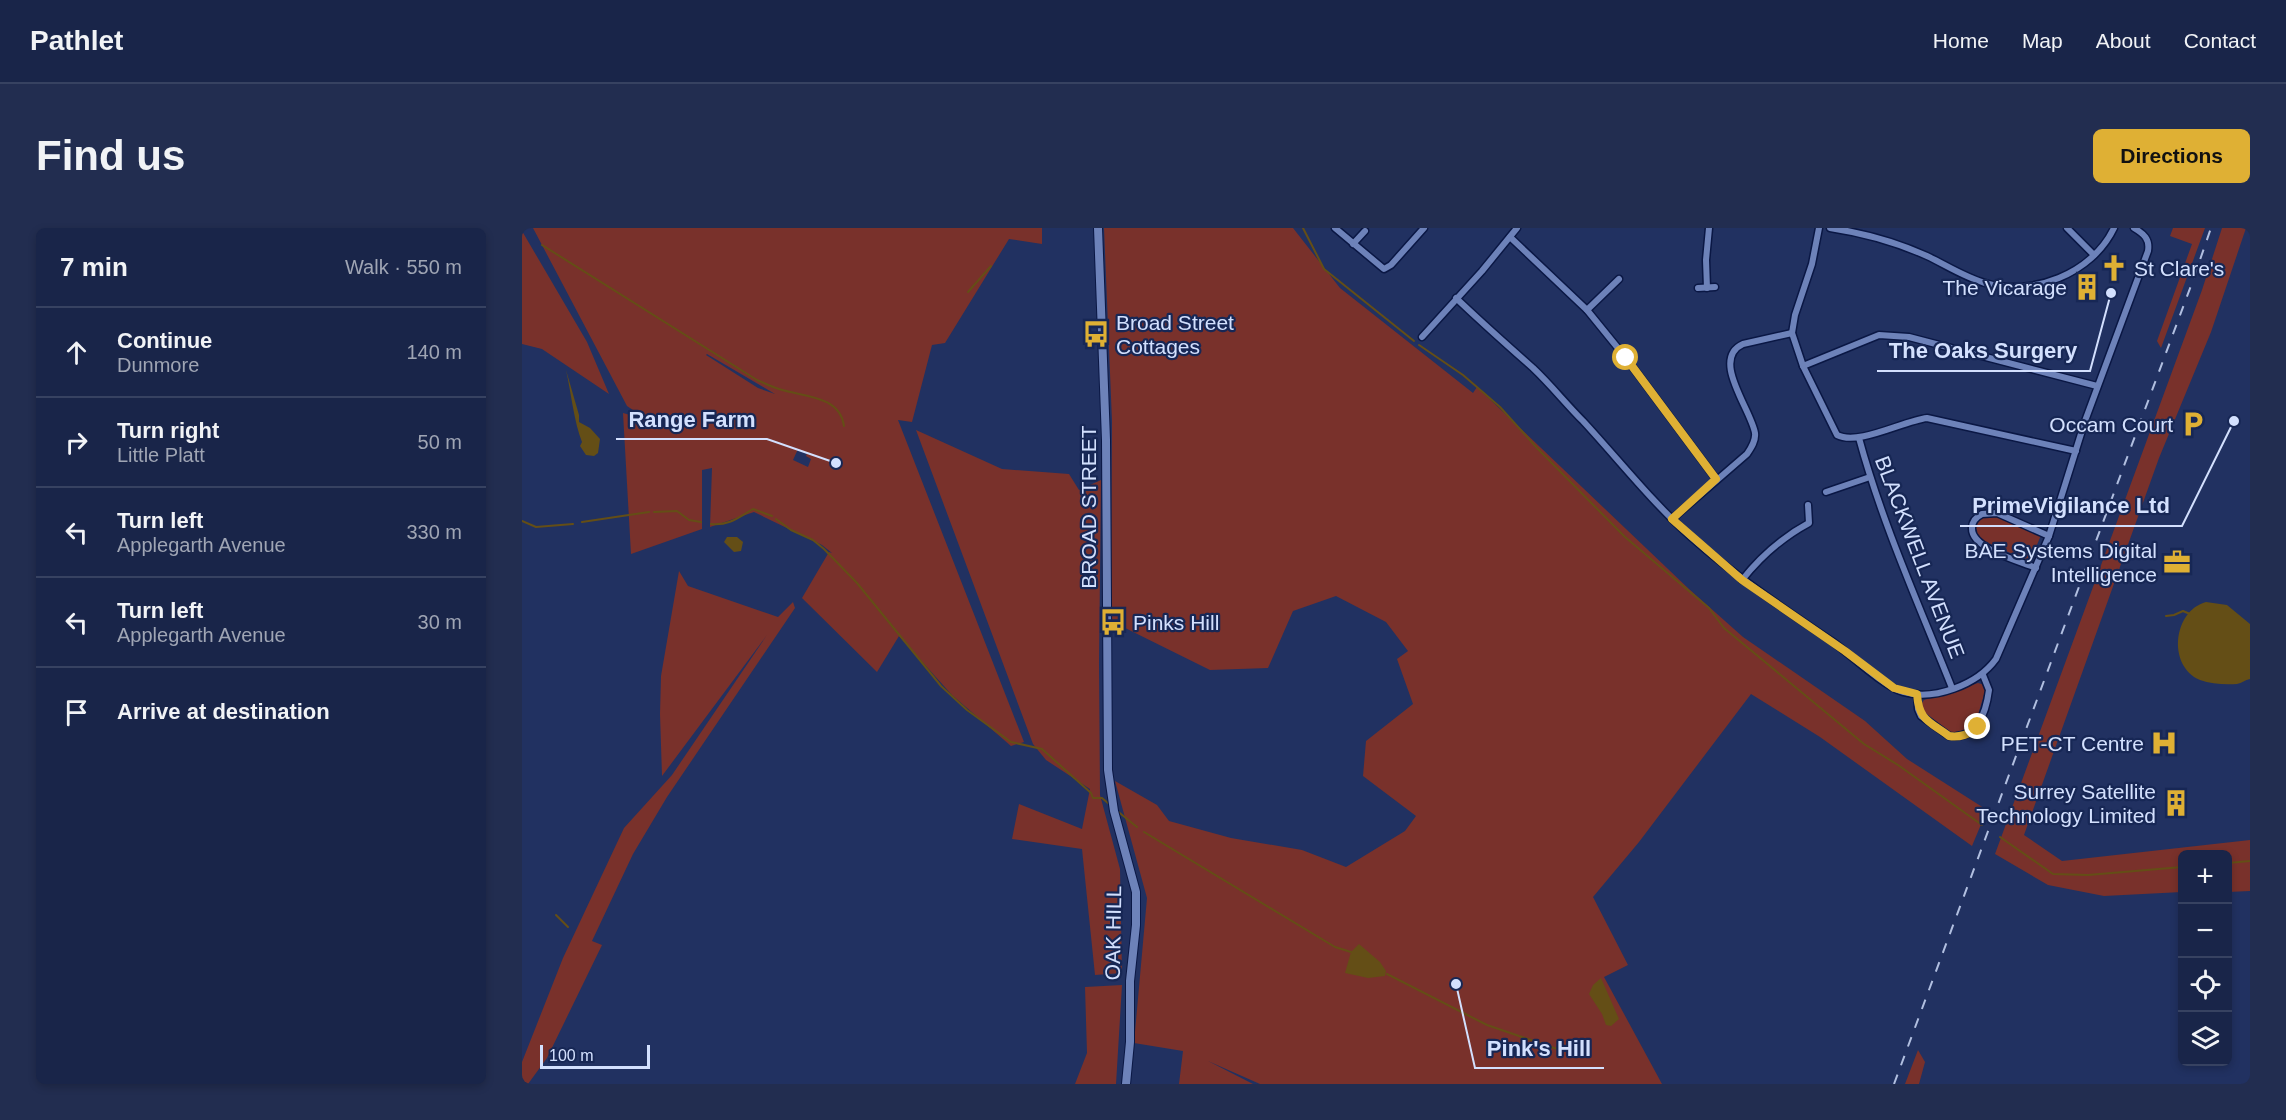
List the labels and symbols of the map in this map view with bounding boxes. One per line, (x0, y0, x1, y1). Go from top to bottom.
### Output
church icon: St Clare's (2099, 253, 2129, 283)
place label: St Clare's (2134, 257, 2224, 280)
building icon: The Vicarage (2072, 272, 2102, 302)
place label: The Vicarage (1942, 276, 2067, 299)
place label: Broad Street Cottages (1116, 311, 1234, 358)
bus stop icon: Broad Street Cottages (1081, 319, 1111, 349)
callout: The Oaks Surgery (1877, 331, 2090, 371)
text: The Oaks Surgery (1889, 338, 2078, 363)
route start (1612, 344, 1638, 370)
callout: Range Farm (616, 399, 767, 439)
text: Range Farm (628, 407, 756, 432)
parking icon: Occam Court (2178, 409, 2208, 439)
place label: Occam Court (2049, 413, 2173, 436)
street label: BROAD STREET (1077, 425, 1100, 589)
street label: BLACKWELL AVENUE (1871, 453, 1969, 661)
callout: PrimeVigilance Ltd (1960, 486, 2182, 526)
text: PrimeVigilance Ltd (1972, 493, 2170, 518)
place label: BAE Systems Digital Intelligence (1964, 539, 2157, 586)
office icon: BAE Systems Digital Intelligence (2162, 547, 2192, 577)
bus stop icon: Pinks Hill (1098, 607, 1128, 637)
place label: Pinks Hill (1133, 611, 1219, 634)
route end (1964, 713, 1990, 739)
hospital icon: PET-CT Centre (2149, 728, 2179, 758)
place label: PET-CT Centre (2001, 732, 2144, 755)
place label: Surrey Satellite Technology Limited (1976, 780, 2156, 827)
building icon: Surrey Satellite Technology Limited (2161, 788, 2191, 818)
street label: OAK HILL (1101, 886, 1125, 980)
callout: Pink's Hill (1475, 1028, 1604, 1068)
text: Pink's Hill (1487, 1036, 1591, 1061)
scale bar (540, 1042, 650, 1070)

